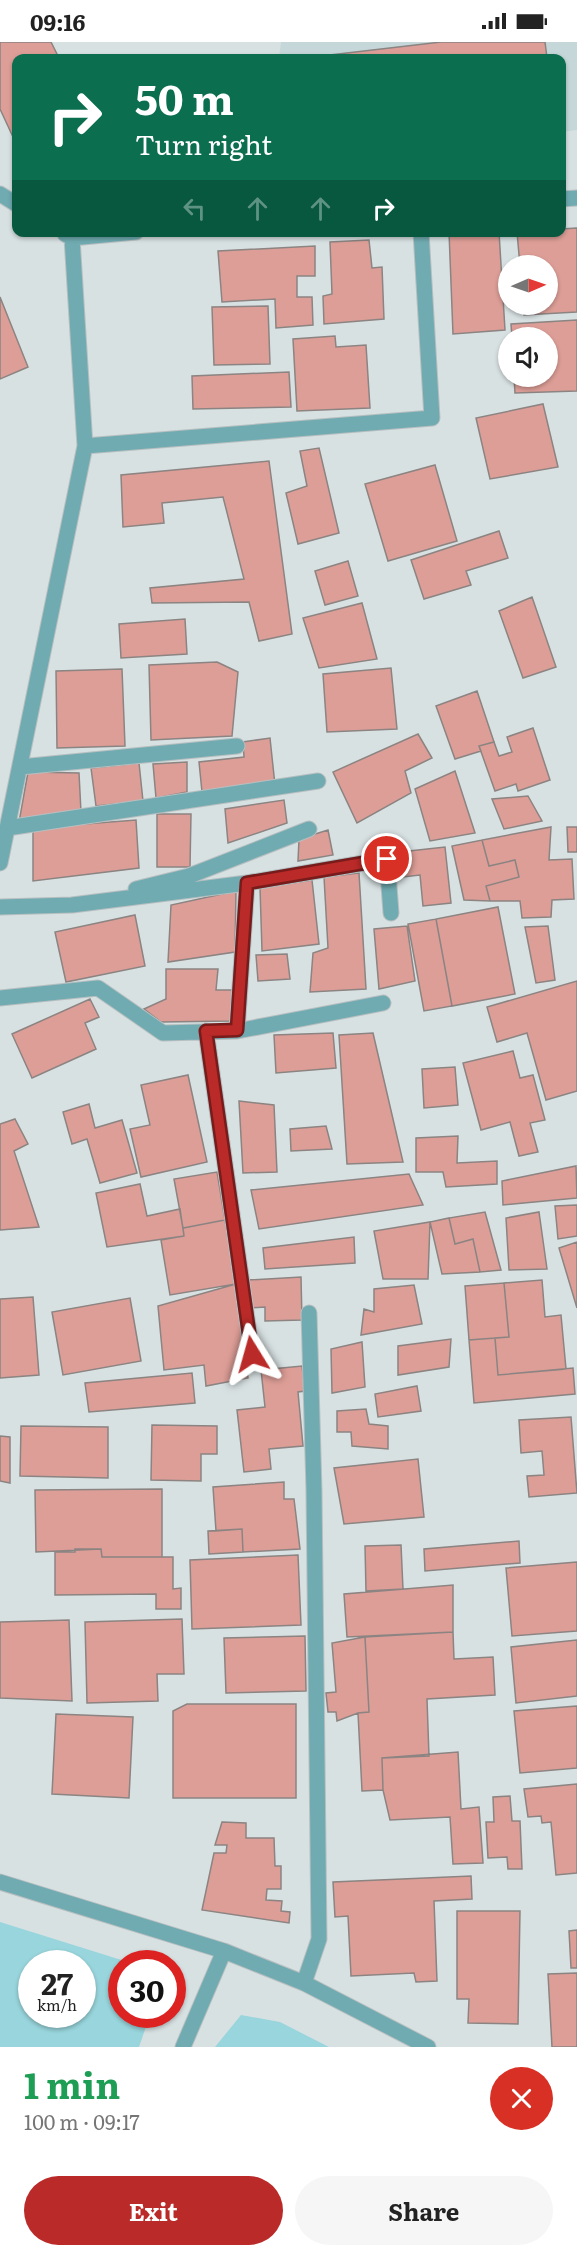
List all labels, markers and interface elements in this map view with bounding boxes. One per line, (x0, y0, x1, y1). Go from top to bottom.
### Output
text: 09:16 (30, 5, 85, 38)
text: 50 m (135, 66, 234, 128)
icon: right (36, 78, 114, 156)
text: Turn right (135, 123, 272, 163)
icon: left (178, 192, 211, 225)
icon: ahead (241, 192, 274, 225)
icon: ahead (304, 192, 337, 225)
icon: right (367, 192, 400, 225)
north arrow (498, 255, 558, 315)
map controls (498, 255, 558, 387)
button: sound (498, 327, 558, 387)
pin (361, 833, 412, 884)
icon: arrive (370, 842, 403, 875)
position arrow (220, 1322, 284, 1386)
speed limit sign: 30 (108, 1950, 186, 2028)
text: 27 (41, 1960, 73, 2004)
text: km/h (37, 1993, 77, 2016)
text: 1 min (24, 2057, 120, 2110)
button: close (490, 2067, 553, 2130)
text: 100 m · 09:17 (24, 2106, 140, 2136)
button: Exit (24, 2176, 283, 2245)
button: Share (295, 2176, 553, 2245)

